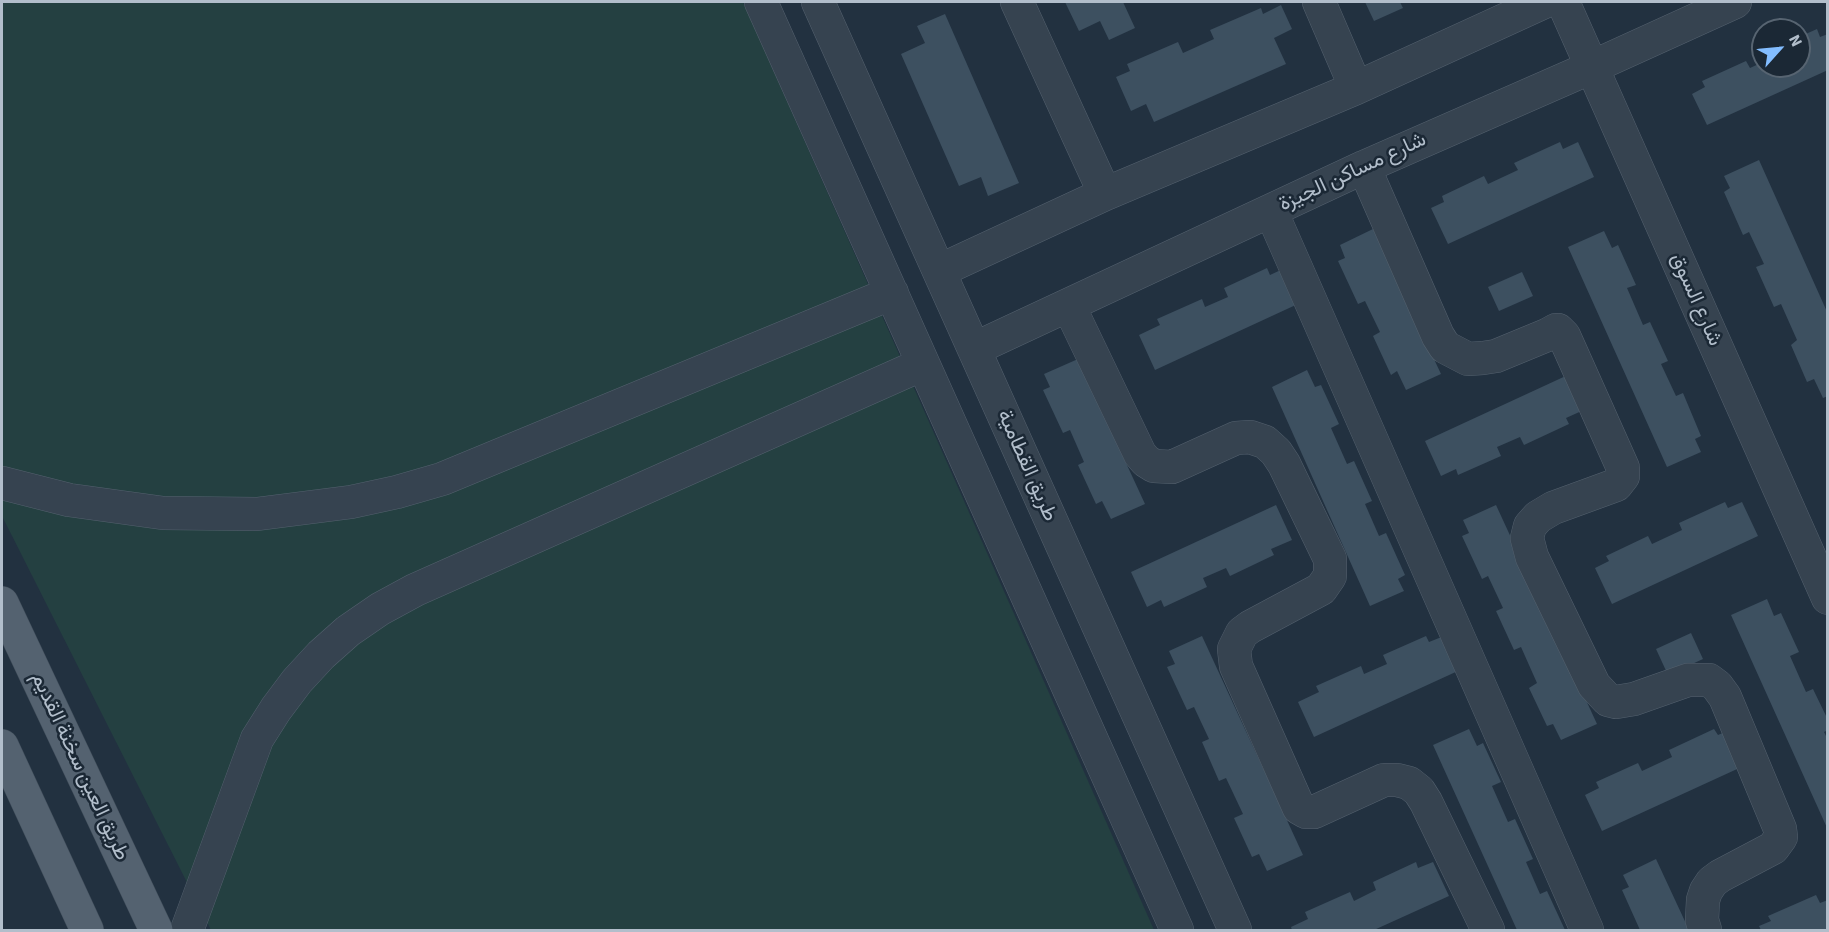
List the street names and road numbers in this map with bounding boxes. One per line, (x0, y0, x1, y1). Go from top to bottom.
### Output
street label: شارع مساكن الجيزة (1275, 128, 1431, 218)
street label: شارع السوق (1663, 250, 1727, 350)
street label: طريق القطامية (990, 406, 1062, 526)
street label: طريق العين سخنة القديم (24, 669, 134, 865)

